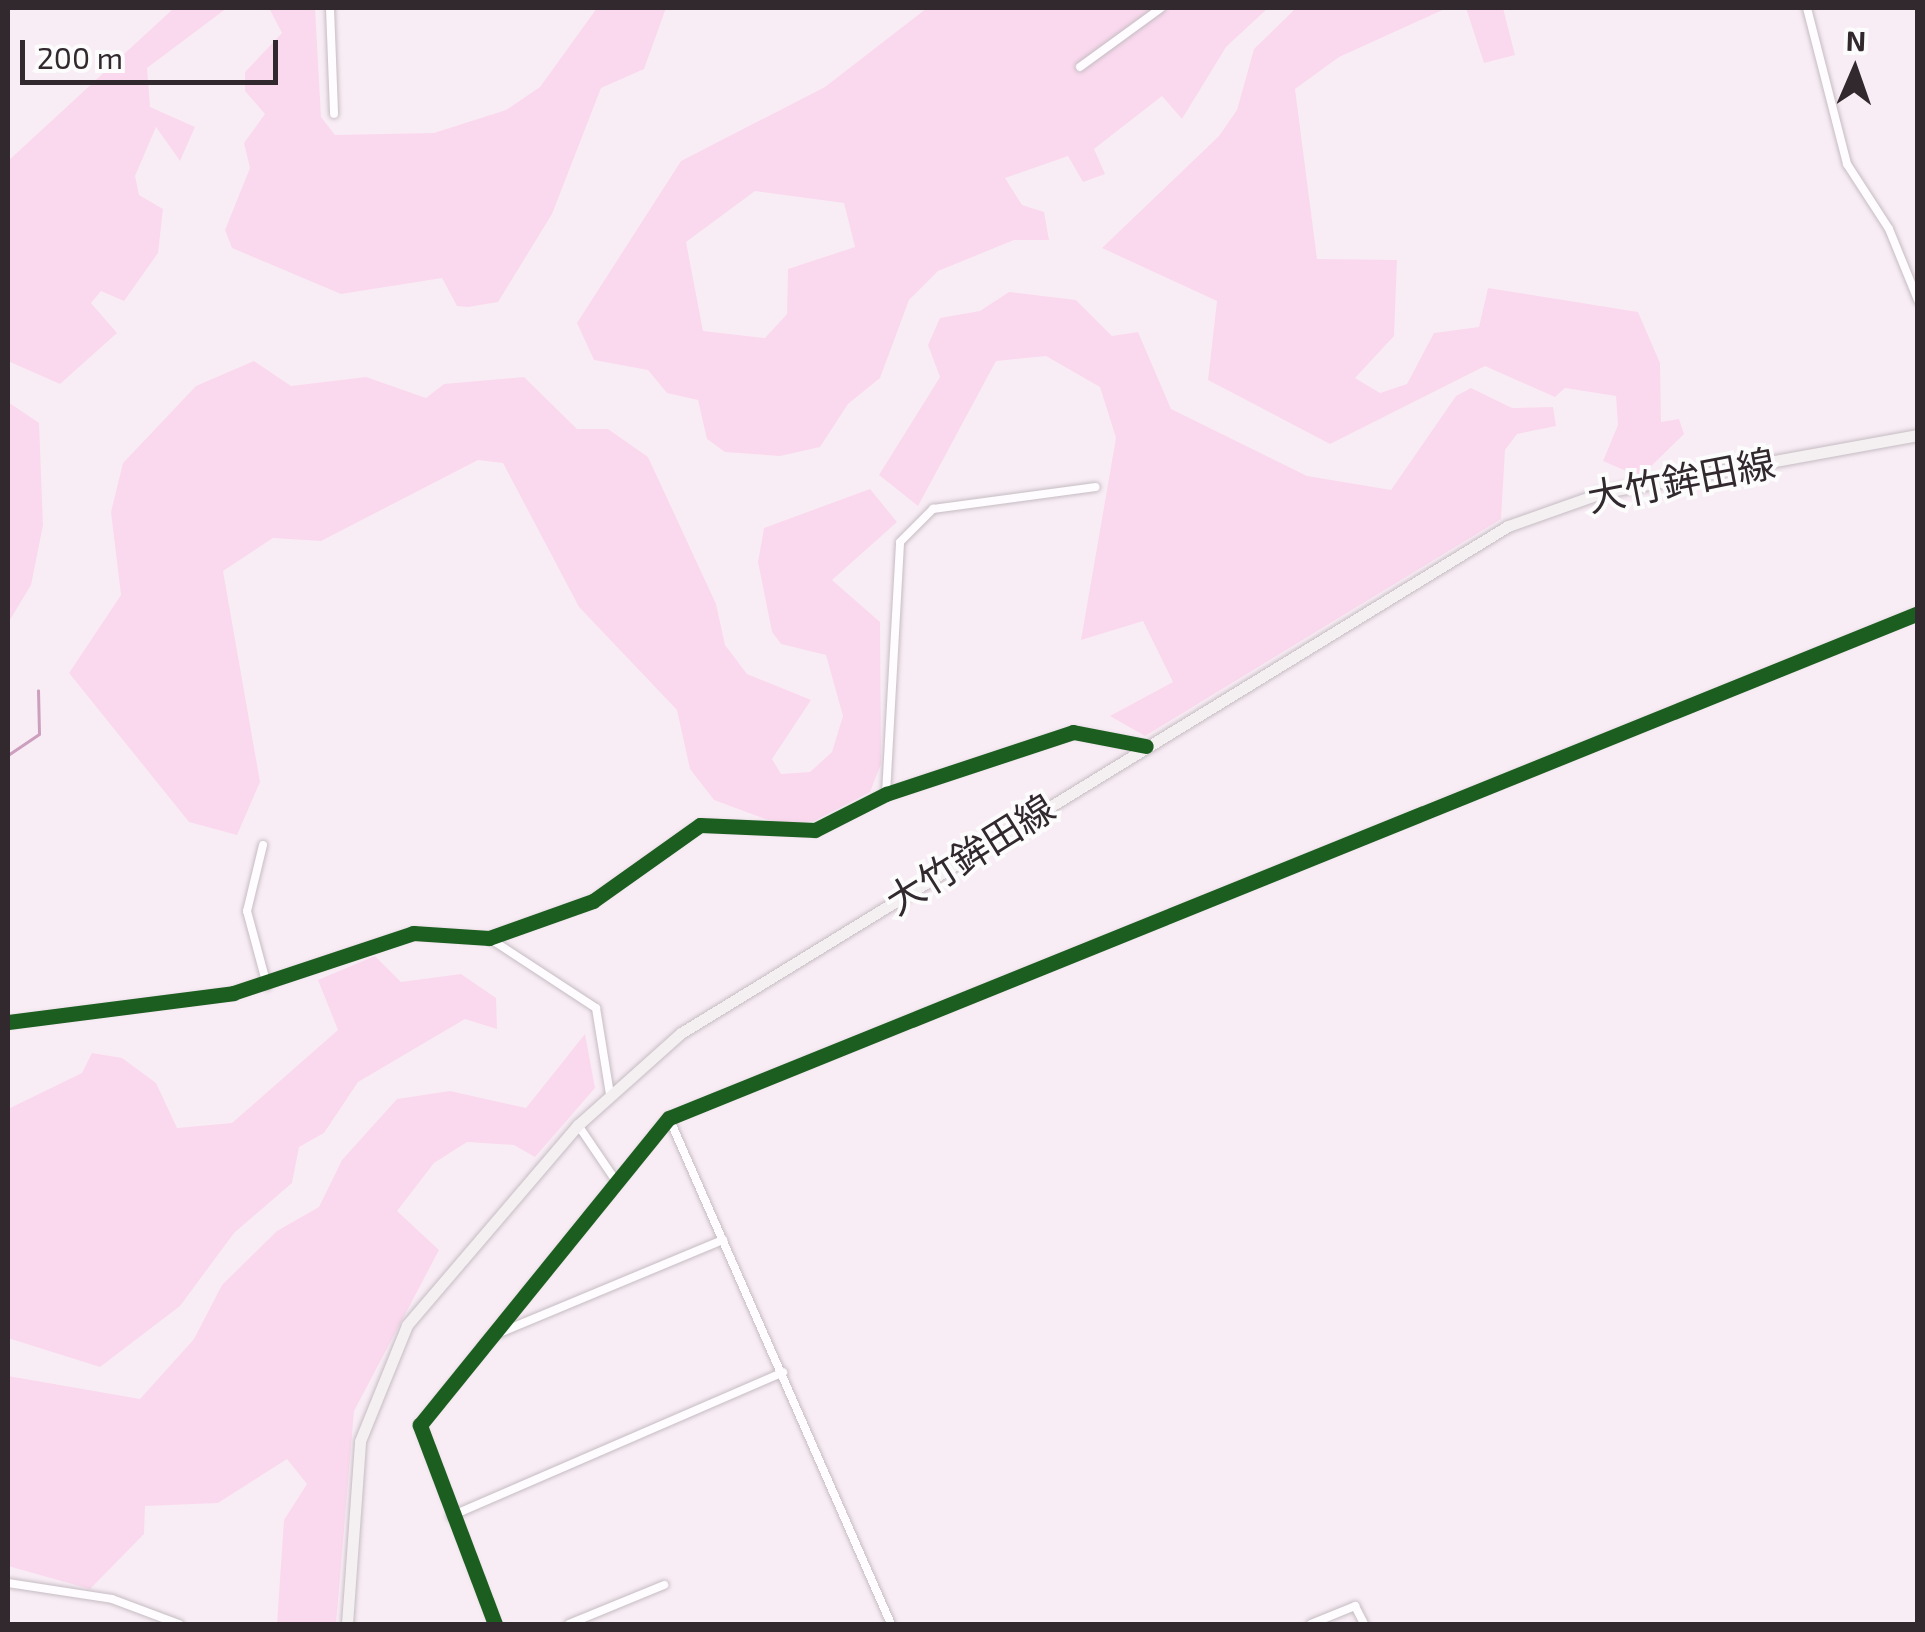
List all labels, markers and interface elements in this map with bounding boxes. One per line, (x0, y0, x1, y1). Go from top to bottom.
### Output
scale bar (25, 20, 282, 82)
north arrow (1805, 20, 1905, 120)
text: N (1845, 23, 1867, 57)
text: 200 m (37, 39, 123, 75)
street label: 大竹鉾田線 (1583, 439, 1779, 521)
street label: 大竹鉾田線 (877, 784, 1063, 924)

